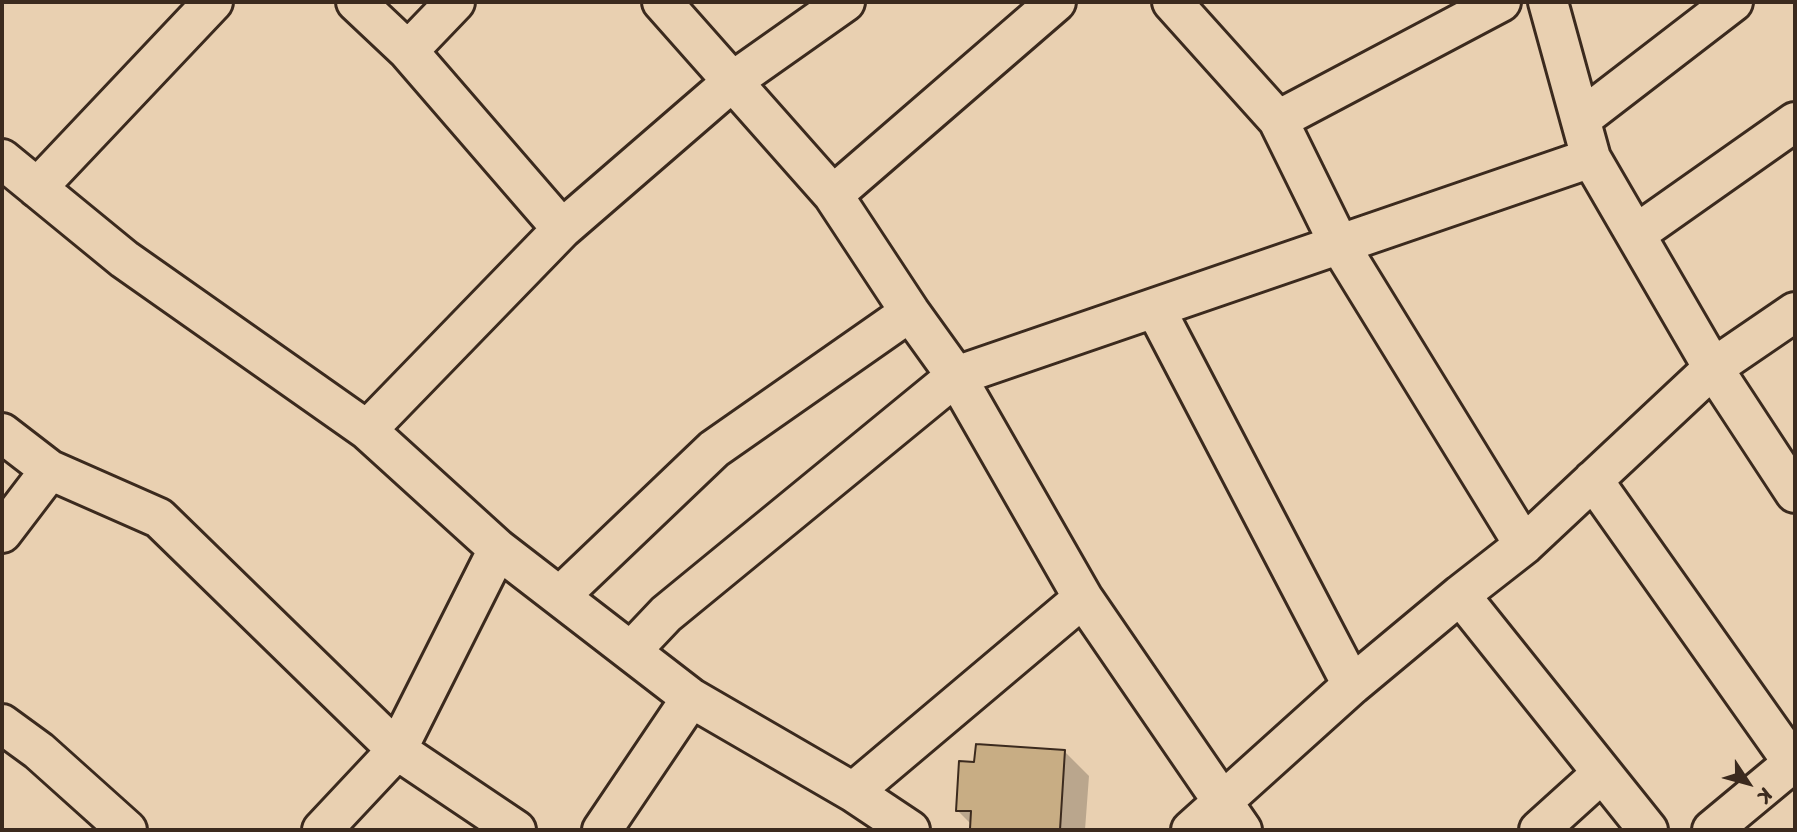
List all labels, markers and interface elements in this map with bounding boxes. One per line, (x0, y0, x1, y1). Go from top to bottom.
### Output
north arrow (1713, 748, 1783, 818)
text: K (1749, 781, 1782, 810)

